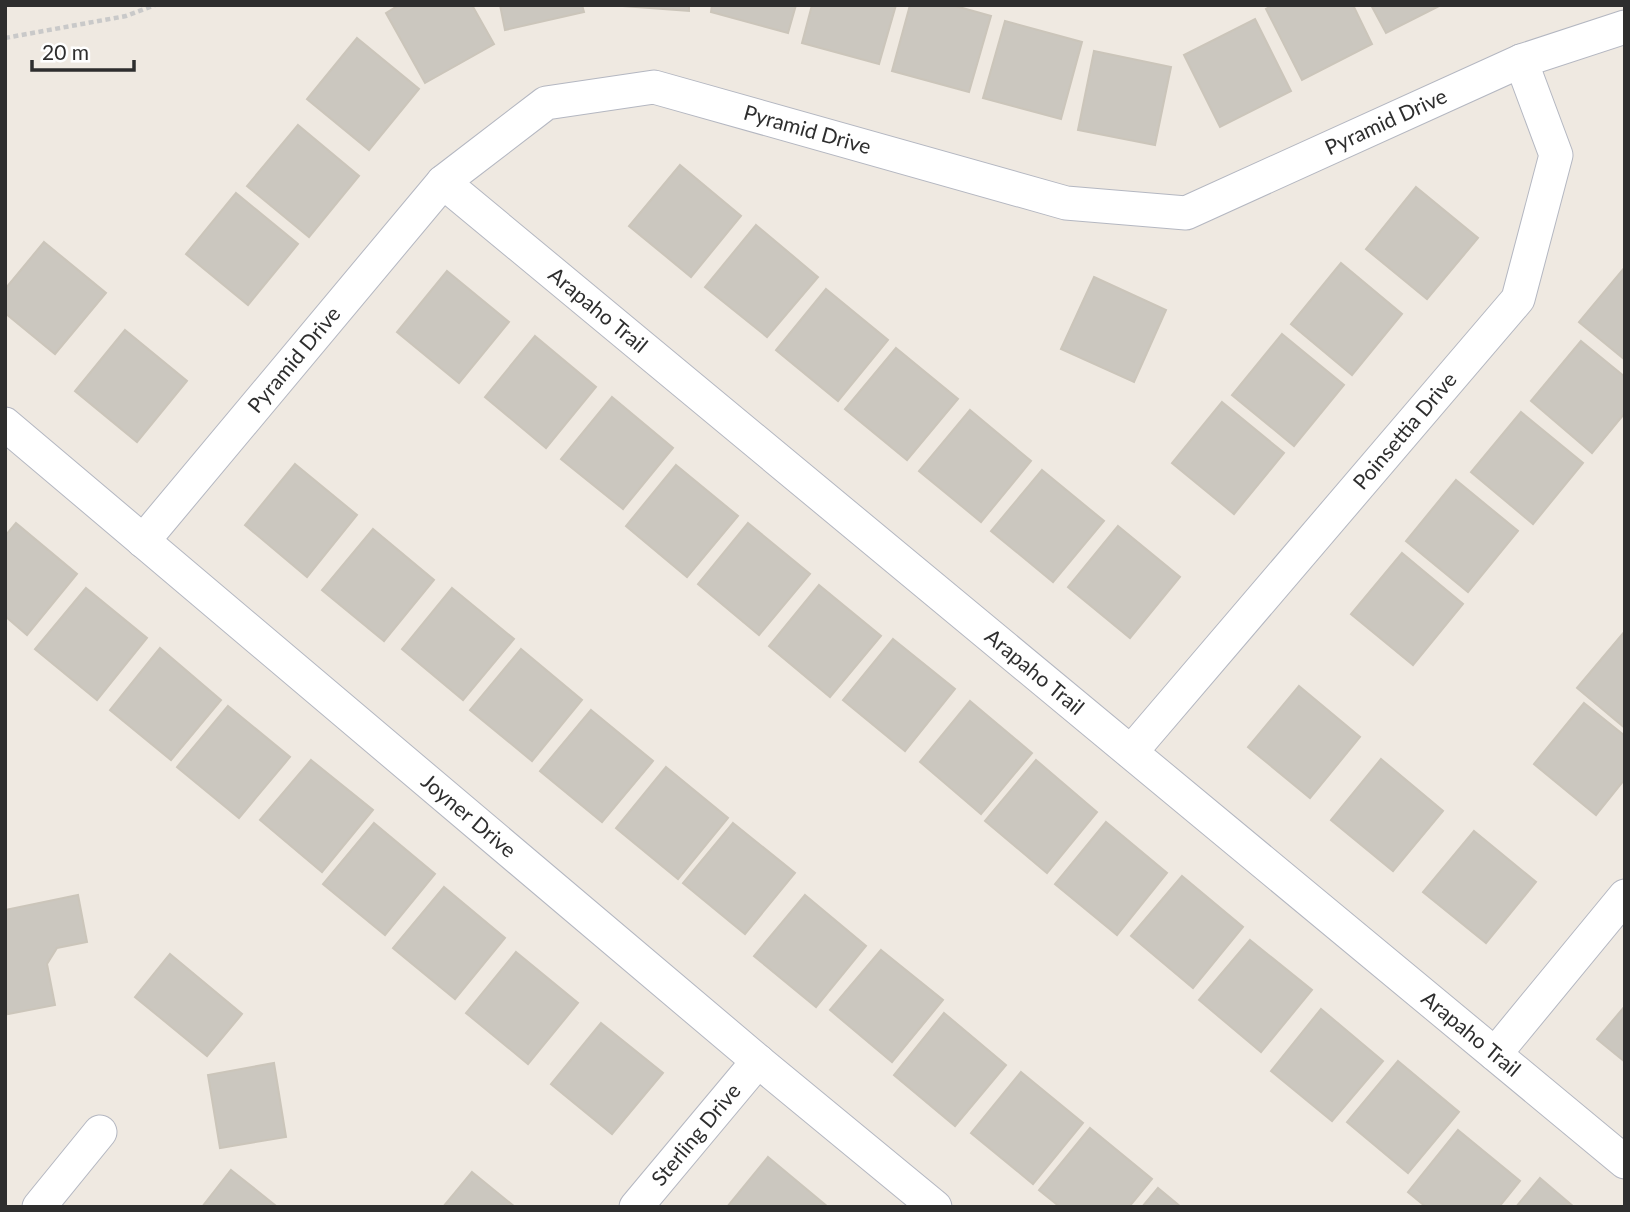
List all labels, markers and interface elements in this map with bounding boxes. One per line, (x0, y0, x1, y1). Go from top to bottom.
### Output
scale bar (32, 28, 133, 72)
text: 20 m (42, 39, 89, 64)
street label: Pyramid Drive (1321, 82, 1450, 159)
street label: Pyramid Drive (741, 99, 874, 158)
street label: Arapaho Trail (544, 261, 653, 357)
street label: Pyramid Drive (242, 301, 345, 417)
street label: Poinsettia Drive (1347, 366, 1461, 494)
street label: Arapaho Trail (981, 623, 1090, 719)
street label: Joyner Drive (417, 768, 522, 862)
street label: Arapaho Trail (1417, 985, 1526, 1081)
street label: Sterling Drive (645, 1078, 745, 1190)

